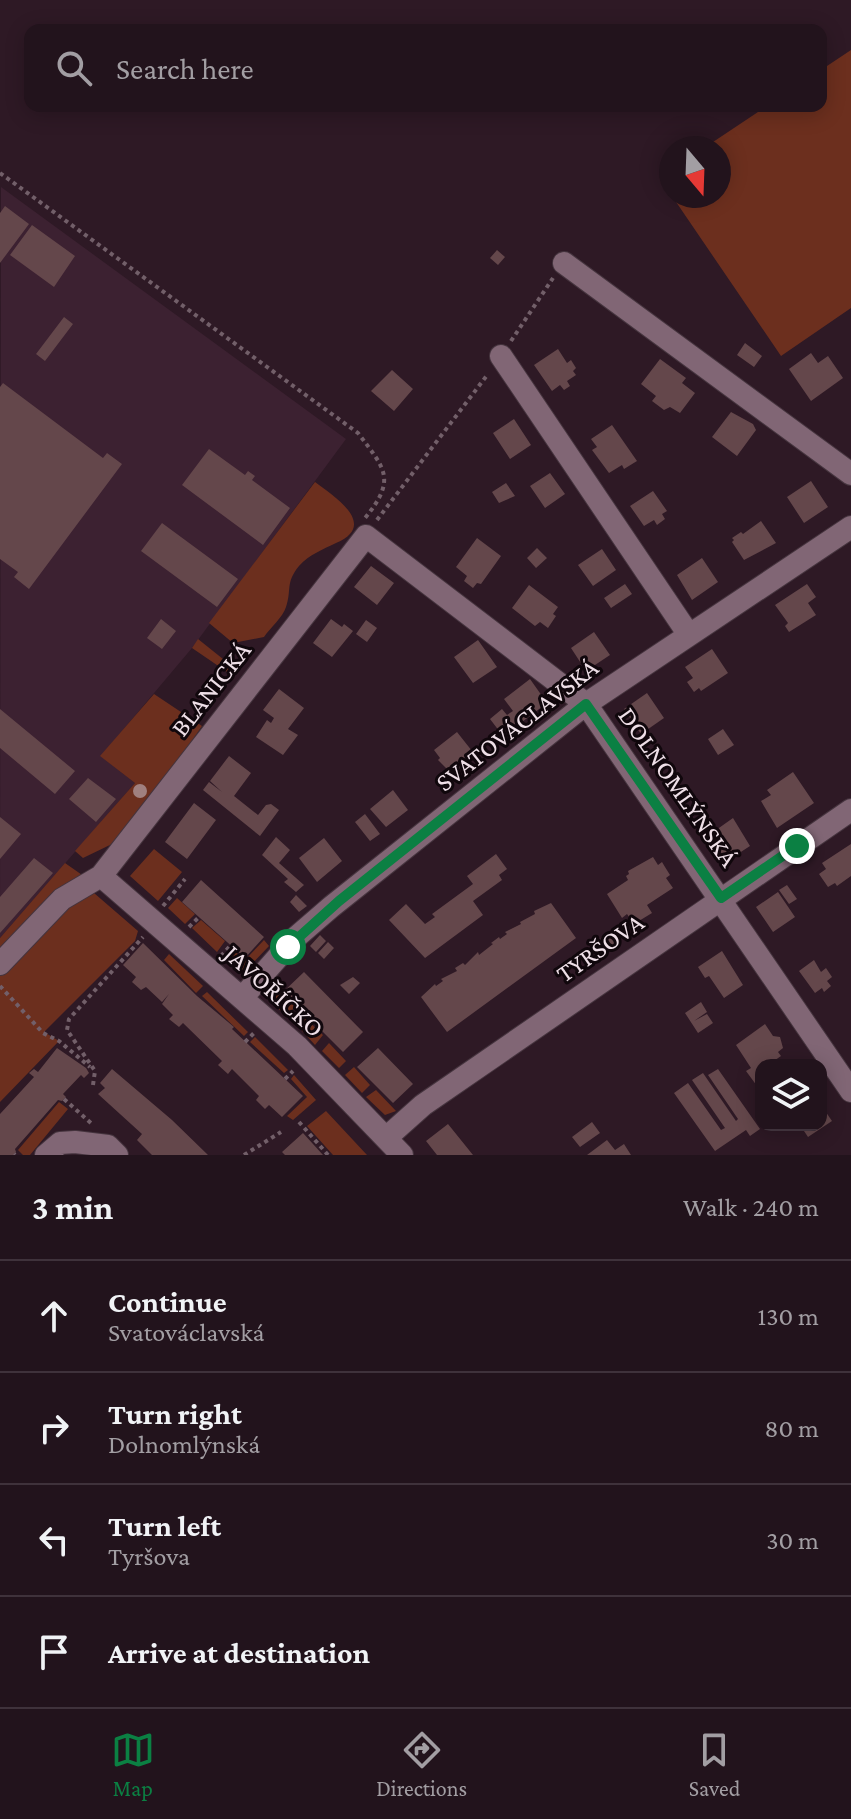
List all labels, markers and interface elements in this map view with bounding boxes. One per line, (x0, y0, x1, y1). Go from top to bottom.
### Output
search box (24, 24, 827, 112)
icon: search (52, 46, 96, 90)
text: Search here (116, 52, 254, 85)
north arrow (659, 136, 731, 208)
street label: BLANICKÁ (165, 636, 257, 742)
street label: SVATOVÁCLAVSKÁ (430, 653, 604, 797)
street label: DOLNOMLÝNSKÁ (612, 702, 744, 872)
route end (779, 828, 815, 864)
street label: TYRŠOVA (551, 907, 649, 989)
route start (270, 929, 306, 965)
street label: JAVOŘÍČKO (217, 938, 330, 1043)
map controls (755, 1059, 827, 1131)
button: layers (755, 1059, 827, 1131)
text: 3 min (32, 1189, 113, 1226)
text: Walk · 240 m (683, 1193, 819, 1222)
text: Continue (108, 1285, 227, 1318)
icon: ahead (32, 1294, 76, 1338)
text: 130 m (758, 1302, 819, 1331)
text: Svatováclavská (108, 1318, 265, 1347)
text: Turn right (108, 1397, 242, 1430)
icon: right (32, 1406, 76, 1450)
text: 80 m (765, 1414, 819, 1443)
text: Dolnomlýnská (108, 1430, 260, 1459)
text: Turn left (108, 1509, 221, 1542)
icon: left (32, 1518, 76, 1562)
text: 30 m (766, 1526, 819, 1555)
text: Tyršova (108, 1542, 190, 1571)
icon: arrive (32, 1630, 76, 1674)
text: Arrive at destination (108, 1636, 370, 1669)
tab: Map (111, 1728, 155, 1801)
tab: Directions (376, 1728, 467, 1801)
tab: Saved (689, 1728, 740, 1801)

